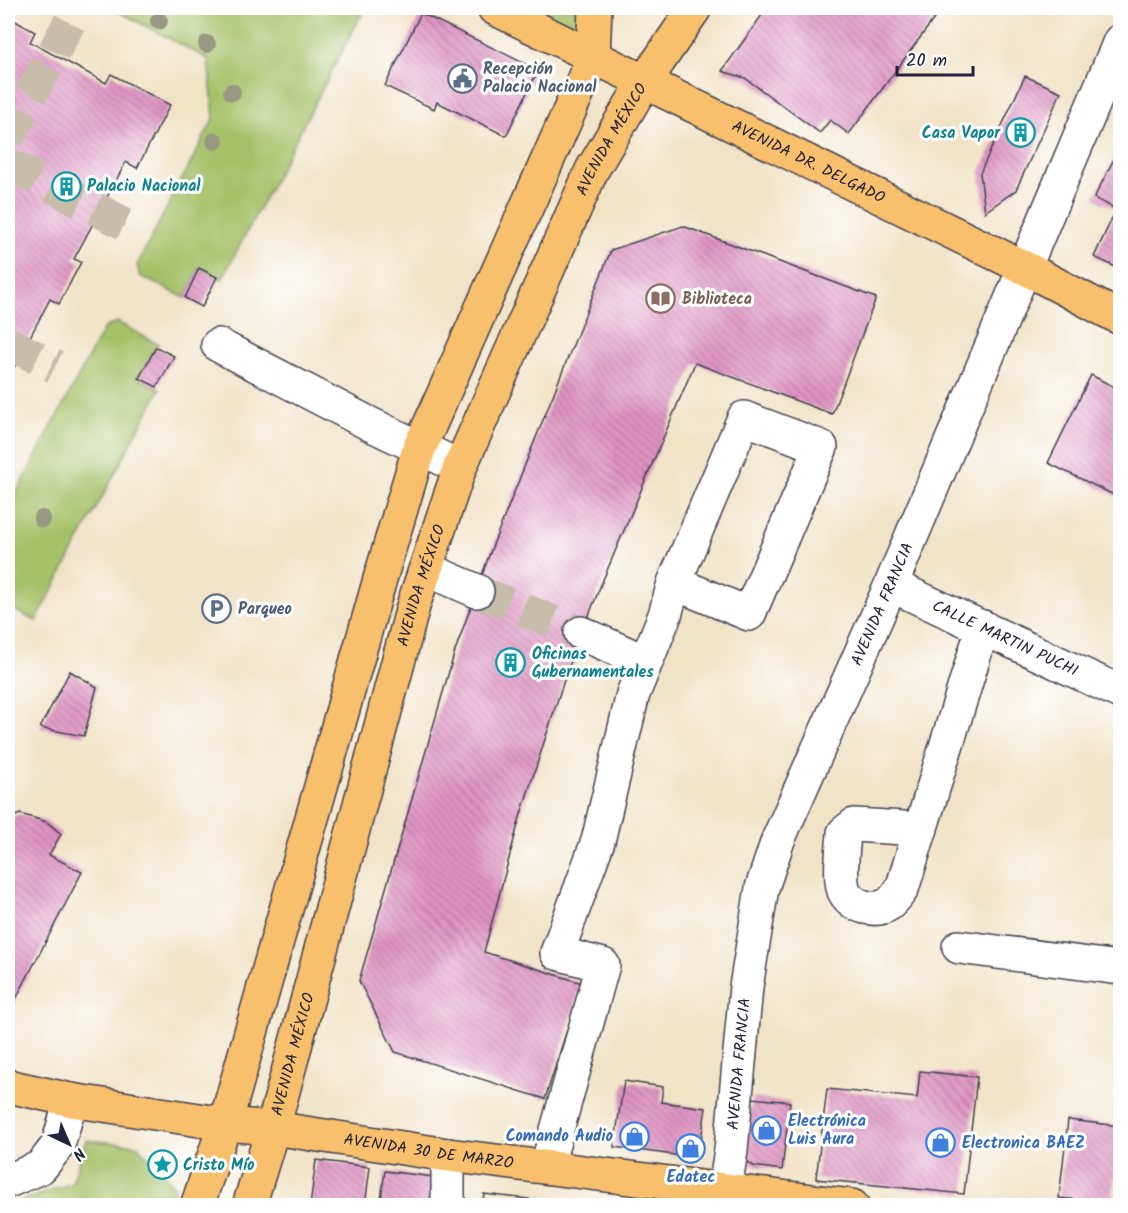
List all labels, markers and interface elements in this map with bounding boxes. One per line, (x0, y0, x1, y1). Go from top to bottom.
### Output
scale bar (897, 39, 974, 77)
text: 20 m (906, 47, 947, 76)
place label: Recepción Palacio Nacional (483, 57, 597, 100)
public building icon: Recepción Palacio Nacional (446, 62, 478, 94)
street label: AVENIDA MÉXICO (570, 78, 654, 200)
street label: AVENIDA DR. DELGADO (727, 114, 889, 210)
building icon: Casa Vapor (1005, 117, 1037, 149)
place label: Casa Vapor (922, 121, 1001, 146)
building icon: Palacio Nacional (50, 170, 82, 202)
place label: Palacio Nacional (87, 174, 201, 199)
library icon: Biblioteca (645, 283, 677, 315)
place label: Biblioteca (682, 287, 752, 312)
street label: AVENIDA MÉXICO (390, 521, 452, 649)
street label: AVENIDA FRANCIA (844, 538, 920, 670)
parking icon: Parqueo (201, 593, 233, 625)
street label: CALLE MARTIN PUCHI (928, 593, 1082, 683)
place label: Parqueo (238, 597, 292, 622)
place label: Oficinas Gubernamentales (532, 642, 654, 685)
building icon: Oficinas Gubernamentales (495, 647, 527, 679)
street label: AVENIDA MÉXICO (264, 990, 321, 1118)
street label: AVENIDA FRANCIA (720, 996, 757, 1131)
place label: Electrónica Luis Aura (788, 1109, 866, 1152)
north arrow (39, 1114, 99, 1174)
shop icon: Electrónica Luis Aura (751, 1114, 783, 1146)
shop icon: Comando Audio (618, 1120, 650, 1152)
place label: Comando Audio (506, 1124, 613, 1149)
street label: AVENIDA 30 DE MARZO (342, 1127, 515, 1176)
shop icon: Electronica BAEZ (925, 1127, 957, 1159)
place label: Electronica BAEZ (962, 1131, 1085, 1156)
shop icon: Edatec (675, 1133, 707, 1165)
text: N (66, 1141, 91, 1166)
place icon: Cristo Mío (146, 1149, 178, 1181)
place label: Cristo Mío (183, 1153, 255, 1178)
place label: Edatec (667, 1165, 715, 1190)

